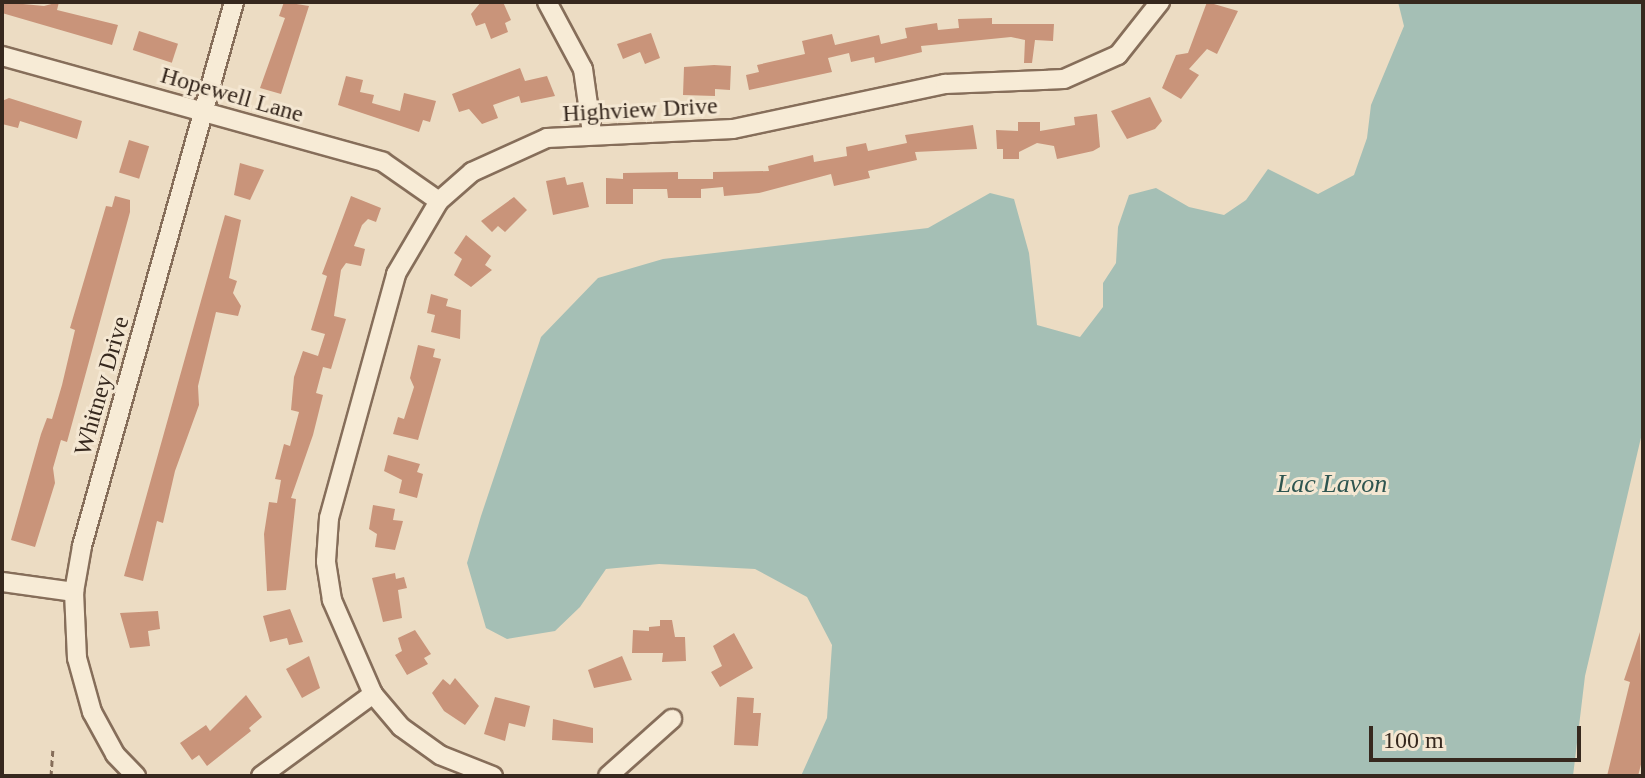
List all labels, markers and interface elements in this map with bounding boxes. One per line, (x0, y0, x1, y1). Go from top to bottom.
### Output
street label: Hopewell Lane (157, 61, 307, 129)
street label: Highview Drive (562, 92, 718, 128)
street label: Whitney Drive (68, 313, 136, 459)
water label: Lac Lavon (1277, 468, 1387, 500)
scale bar (1373, 710, 1585, 760)
text: 100 m (1383, 727, 1444, 753)

